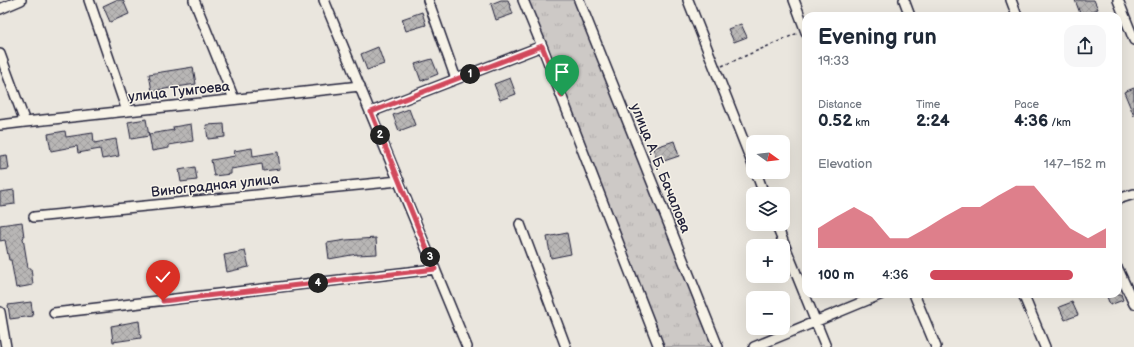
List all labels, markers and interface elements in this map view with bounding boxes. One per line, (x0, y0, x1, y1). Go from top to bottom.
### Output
text: Evening run (818, 24, 937, 51)
button: share (1064, 25, 1106, 67)
text: 19:33 (818, 53, 849, 69)
pin (545, 55, 579, 96)
icon: arrive (551, 61, 573, 83)
pin: 1 (460, 64, 480, 84)
text: 1 (468, 67, 472, 80)
street label: улица Тумгоева (127, 78, 231, 105)
text: Distance (818, 98, 862, 111)
text: Time (916, 98, 940, 111)
text: Pace (1014, 98, 1039, 111)
street label: улица А. Б. Бачалова (627, 101, 695, 236)
text: 0.52 (818, 111, 852, 131)
text: 2:24 (916, 111, 950, 131)
text: 4:36 (1014, 111, 1048, 131)
text: km (852, 116, 870, 129)
text: /km (1048, 116, 1071, 129)
pin: 2 (370, 125, 390, 145)
text: 2 (377, 128, 383, 141)
north arrow (746, 135, 790, 179)
map controls (746, 135, 790, 335)
text: Elevation (818, 156, 872, 172)
text: 147–152 m (1044, 156, 1106, 172)
street label: Виноградная улица (150, 170, 281, 201)
button: layers (746, 187, 790, 231)
button: + (746, 239, 790, 283)
pin: 3 (420, 247, 440, 267)
text: 3 (427, 250, 433, 263)
pin (146, 260, 180, 301)
icon: check (152, 266, 174, 288)
text: 100 m (818, 267, 854, 283)
text: 4:36 (882, 267, 909, 283)
pin: 4 (308, 273, 328, 293)
text: 4 (315, 276, 321, 289)
button: − (746, 291, 790, 335)

